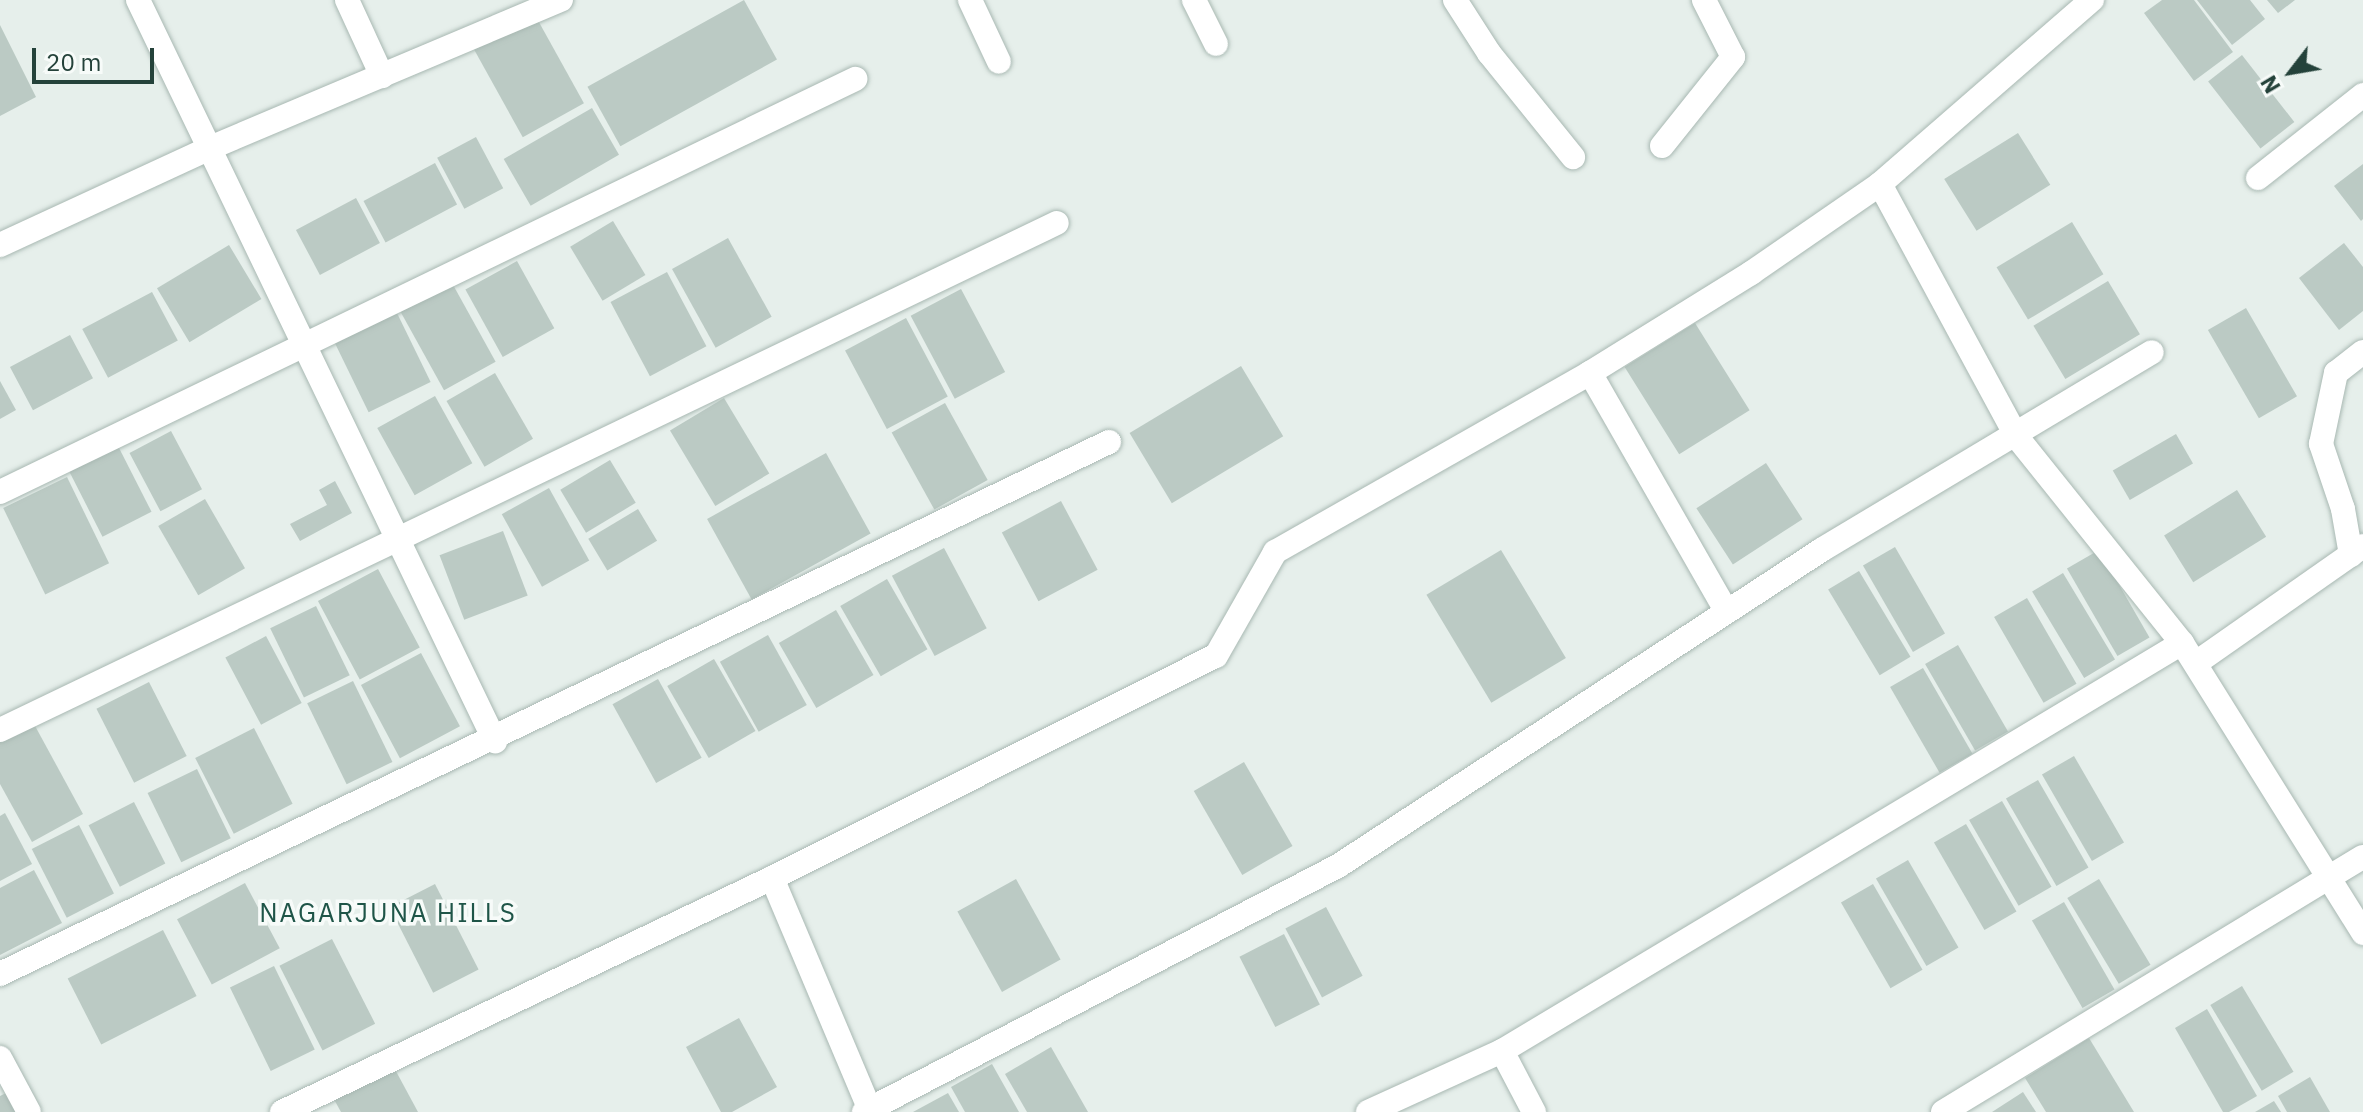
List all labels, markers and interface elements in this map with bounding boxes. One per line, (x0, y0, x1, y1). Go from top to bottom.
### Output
scale bar (36, 32, 158, 82)
north arrow (2251, 32, 2331, 112)
text: 20 m (46, 46, 101, 78)
text: N (2253, 70, 2287, 99)
district label: NAGARJUNA HILLS (259, 897, 517, 929)

